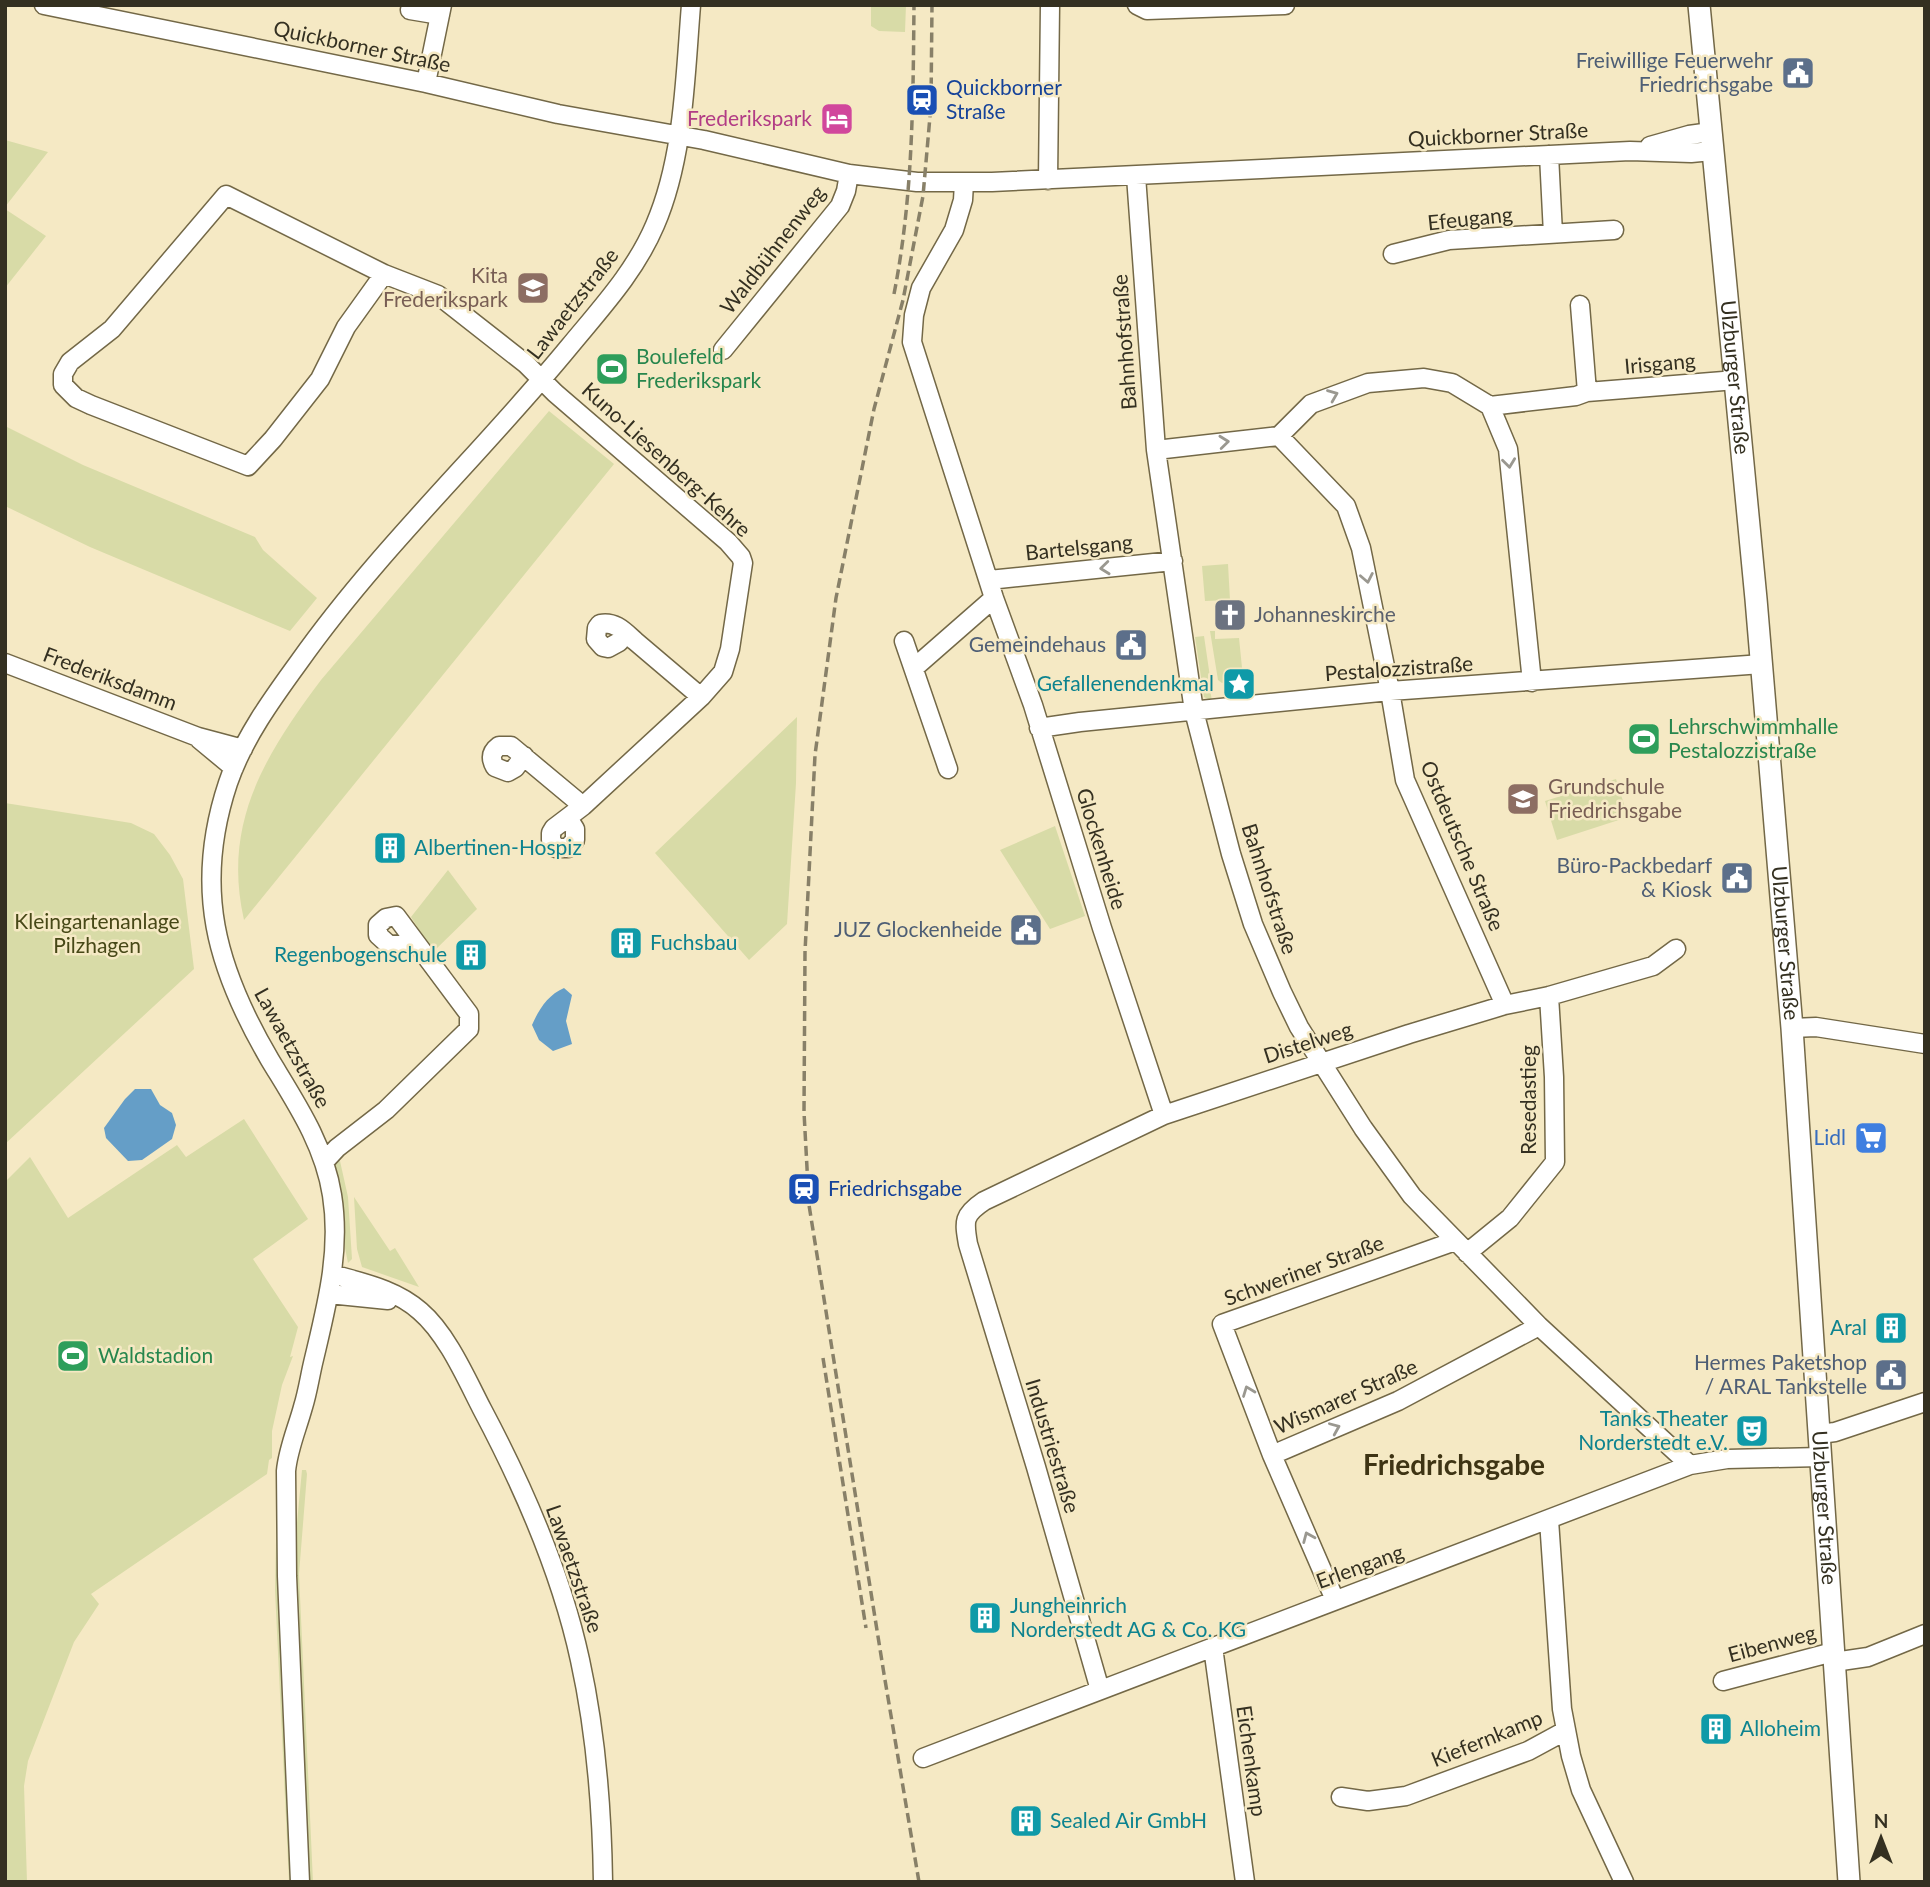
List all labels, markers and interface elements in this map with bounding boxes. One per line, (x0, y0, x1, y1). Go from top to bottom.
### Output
street label: Quickborner Straße (271, 15, 453, 77)
place label: Freiwillige Feuerwehr Friedrichsgabe (1576, 47, 1773, 96)
public building icon: Freiwillige Feuerwehr Friedrichsgabe (1779, 54, 1817, 92)
place label: Quickborner Straße (946, 74, 1062, 123)
station icon: Quickborner Straße (903, 81, 941, 119)
hotel icon: Frederikspark (818, 100, 856, 138)
place label: Frederikspark (687, 105, 812, 130)
street label: Quickborner Straße (1407, 116, 1589, 151)
street label: Waldbühnenweg (714, 180, 830, 318)
street label: Efeugang (1426, 201, 1514, 234)
street label: Lawaetzstraße (521, 243, 623, 363)
place label: Kita Frederikspark (383, 262, 508, 311)
school or university icon: Kita Frederikspark (514, 269, 552, 307)
street label: Bahnhofstraße (1106, 273, 1141, 411)
street label: Ulzburger Straße (1716, 299, 1756, 455)
place label: Boulefeld Frederikspark (636, 343, 761, 392)
street label: Irisgang (1623, 347, 1697, 378)
sports icon: Boulefeld Frederikspark (593, 350, 631, 388)
street label: Kuno-Liesenberg-Kehre (577, 376, 757, 541)
one-way arrow (1325, 389, 1338, 403)
one-way arrow (1219, 435, 1230, 450)
one-way arrow (1502, 458, 1517, 469)
street label: Bartelsgang (1024, 528, 1134, 565)
one-way arrow (1099, 560, 1110, 575)
one-way arrow (1359, 572, 1374, 584)
church icon: Johanneskirche (1211, 596, 1249, 634)
place label: Johanneskirche (1254, 601, 1396, 626)
public building icon: Gemeindehaus (1112, 626, 1150, 664)
place label: Gemeindehaus (969, 631, 1106, 656)
street label: Frederiksdamm (40, 641, 181, 715)
street label: Pestalozzistraße (1324, 650, 1474, 685)
place icon: Gefallenendenkmal (1220, 665, 1258, 703)
place label: Gefallenendenkmal (1037, 670, 1214, 695)
place label: Lehrschwimmhalle Pestalozzistraße (1668, 713, 1838, 762)
sports icon: Lehrschwimmhalle Pestalozzistraße (1625, 720, 1663, 758)
street label: Ostdeutsche Straße (1416, 757, 1510, 934)
place label: Grundschule Friedrichsgabe (1548, 773, 1682, 822)
school or university icon: Grundschule Friedrichsgabe (1504, 780, 1542, 818)
street label: Glockenheide (1072, 785, 1133, 912)
street label: Bahnhofstraße (1238, 820, 1303, 957)
building icon: Albertinen-Hospiz (371, 829, 409, 867)
place label: Albertinen-Hospiz (414, 834, 582, 859)
place label: Büro-Packbedarf & Kiosk (1557, 852, 1713, 901)
public building icon: Büro-Packbedarf & Kiosk (1718, 859, 1756, 897)
street label: Ulzburger Straße (1767, 865, 1805, 1021)
park label: Kleingartenanlage Pilzhagen (14, 908, 180, 957)
public building icon: JUZ Glockenheide (1007, 911, 1045, 949)
place label: JUZ Glockenheide (834, 916, 1002, 941)
building icon: Fuchsbau (607, 924, 645, 962)
place label: Fuchsbau (650, 929, 738, 954)
building icon: Regenbogenschule (452, 936, 490, 974)
place label: Regenbogenschule (274, 941, 447, 966)
street label: Lawaetzstraße (250, 983, 337, 1112)
street label: Distelweg (1260, 1015, 1355, 1068)
street label: Resedastieg (1515, 1045, 1540, 1155)
supermarket icon: Lidl (1852, 1119, 1890, 1157)
place label: Lidl (1813, 1124, 1846, 1149)
station icon: Friedrichsgabe (785, 1170, 823, 1208)
place label: Friedrichsgabe (828, 1175, 962, 1200)
street label: Schweriner Straße (1220, 1229, 1387, 1310)
building icon: Aral (1872, 1309, 1910, 1347)
place label: Aral (1830, 1314, 1867, 1339)
sports icon: Waldstadion (54, 1337, 92, 1375)
place label: Waldstadion (98, 1342, 213, 1367)
place label: Hermes Paketshop / ARAL Tankstelle (1694, 1349, 1867, 1398)
street label: Wismarer Straße (1270, 1353, 1421, 1438)
public building icon: Hermes Paketshop / ARAL Tankstelle (1872, 1356, 1910, 1394)
street label: Industriestraße (1021, 1375, 1086, 1516)
one-way arrow (1242, 1386, 1256, 1398)
place label: Tanks Theater Norderstedt e.V. (1578, 1405, 1728, 1454)
theatre icon: Tanks Theater Norderstedt e.V. (1733, 1412, 1771, 1450)
one-way arrow (1328, 1422, 1340, 1436)
street label: Ulzburger Straße (1808, 1430, 1843, 1586)
district label: Friedrichsgabe (1363, 1447, 1545, 1481)
street label: Lawaetzstraße (542, 1501, 609, 1636)
one-way arrow (1302, 1532, 1316, 1545)
street label: Erlengang (1312, 1538, 1407, 1593)
place label: Jungheinrich Norderstedt AG & Co. KG (1010, 1592, 1246, 1641)
building icon: Jungheinrich Norderstedt AG & Co. KG (966, 1599, 1004, 1637)
street label: Eibenweg (1725, 1619, 1818, 1666)
street label: Eichenkamp (1232, 1704, 1273, 1818)
street label: Kiefernkamp (1427, 1704, 1546, 1771)
building icon: Alloheim (1697, 1710, 1735, 1748)
place label: Alloheim (1740, 1715, 1821, 1740)
building icon: Sealed Air GmbH (1007, 1802, 1045, 1840)
north arrow (1846, 1803, 1916, 1873)
place label: Sealed Air GmbH (1050, 1807, 1207, 1832)
text: N (1874, 1809, 1888, 1832)

